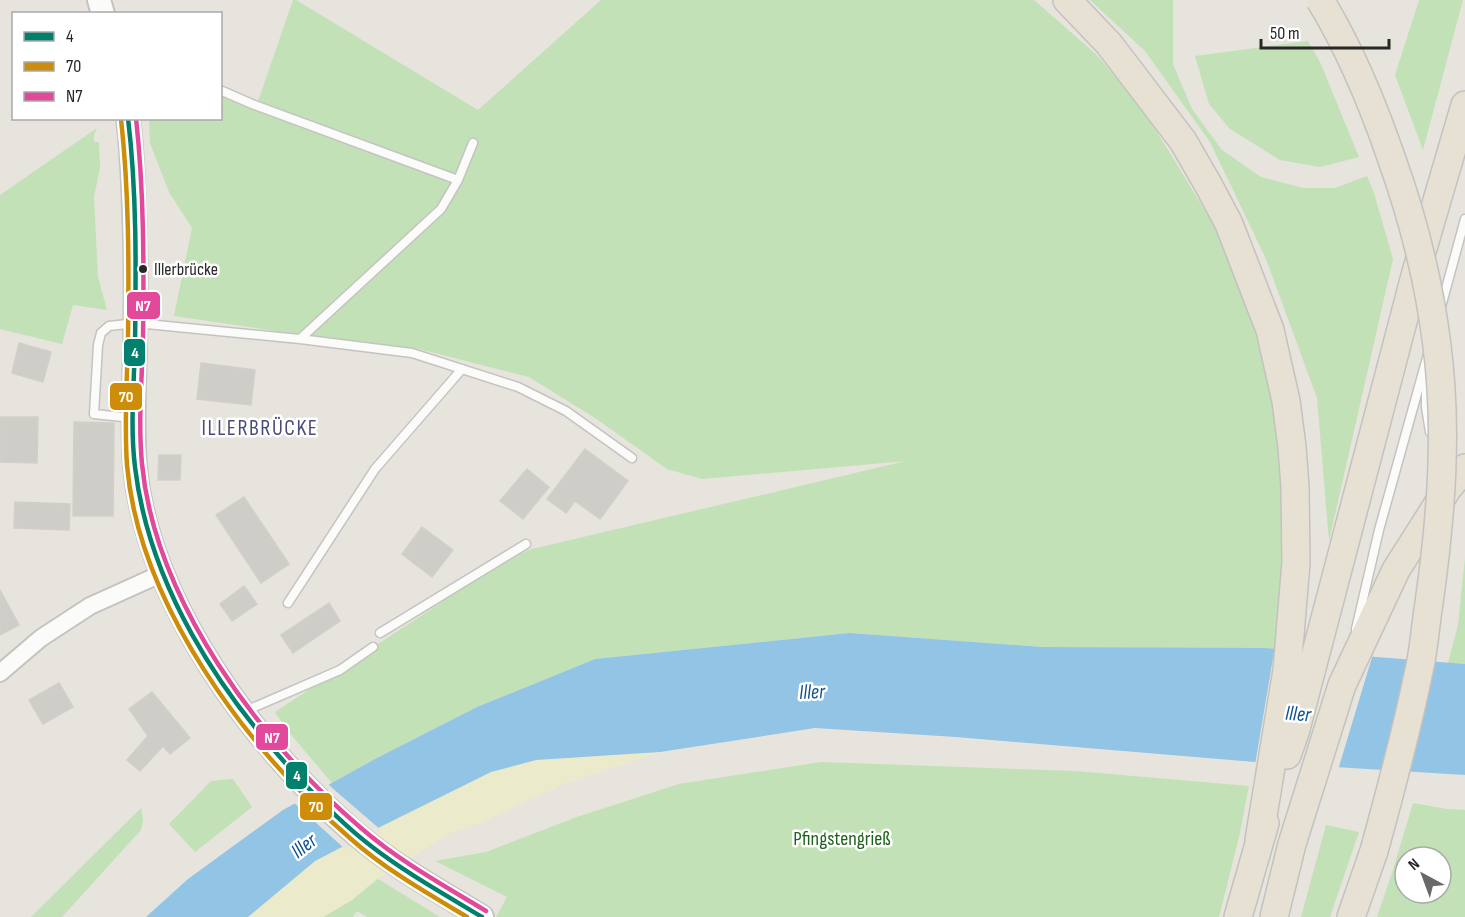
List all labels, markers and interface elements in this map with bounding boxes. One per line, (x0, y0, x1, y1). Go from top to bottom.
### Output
legend (12, 12, 222, 120)
scale bar (1261, 12, 1388, 50)
text: 50 m (1270, 23, 1300, 44)
text: 4 (66, 26, 74, 47)
text: 70 (66, 56, 81, 77)
text: N7 (66, 86, 83, 107)
place label: Illerbrücke (154, 259, 218, 280)
marker: Illerbrücke (137, 263, 149, 275)
line badge: N7 (126, 291, 161, 320)
text: N7 (135, 297, 151, 316)
line badge: 4 (123, 338, 146, 367)
text: 4 (131, 344, 139, 363)
line badge: 70 (109, 382, 143, 411)
text: 70 (119, 388, 133, 407)
district label: ILLERBRÜCKE (202, 415, 318, 442)
water label: Iller (799, 679, 826, 705)
water label: Iller (1284, 701, 1313, 727)
line badge: N7 (255, 723, 289, 751)
text: N7 (264, 729, 280, 748)
line badge: 4 (285, 761, 308, 790)
text: 4 (293, 767, 301, 786)
line badge: 70 (299, 792, 333, 821)
text: 70 (309, 798, 323, 817)
park label: Pfingstengrieß (793, 827, 891, 851)
water label: Iller (286, 828, 323, 864)
north arrow (1393, 845, 1453, 905)
text: N (1405, 855, 1424, 875)

